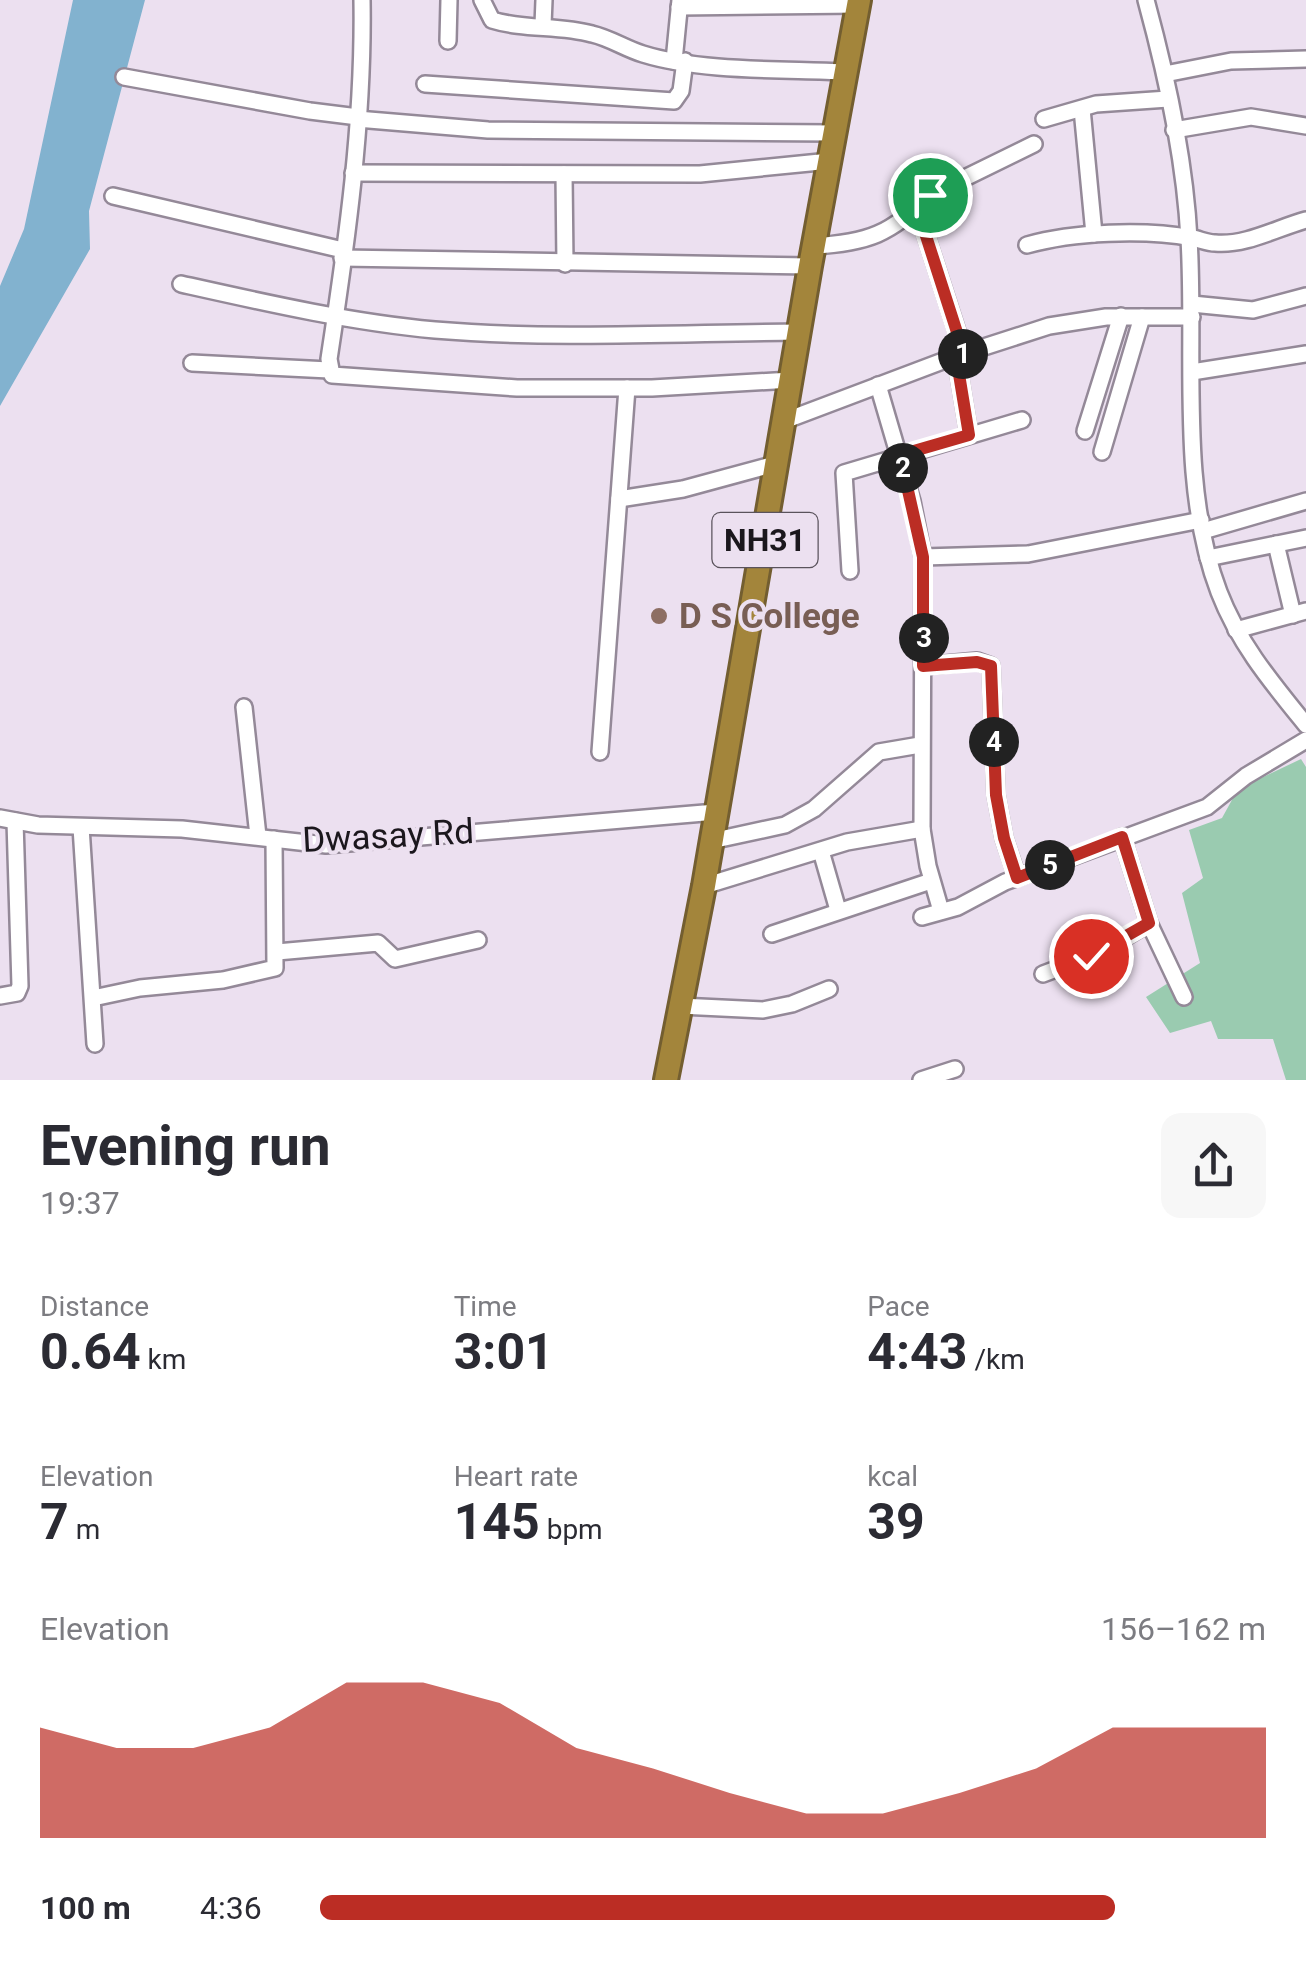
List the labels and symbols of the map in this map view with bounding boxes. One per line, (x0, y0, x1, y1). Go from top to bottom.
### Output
pin (888, 153, 973, 238)
pin: 1 (938, 329, 988, 379)
pin: 2 (878, 443, 928, 493)
road number: NH31 (712, 513, 818, 567)
place label: D S College (679, 596, 860, 637)
marker: D S College (648, 605, 670, 627)
pin: 3 (899, 613, 949, 663)
pin: 4 (969, 717, 1019, 767)
street label: Dwasay Rd (301, 811, 475, 861)
pin: 5 (1025, 840, 1075, 890)
pin (1049, 914, 1134, 999)

